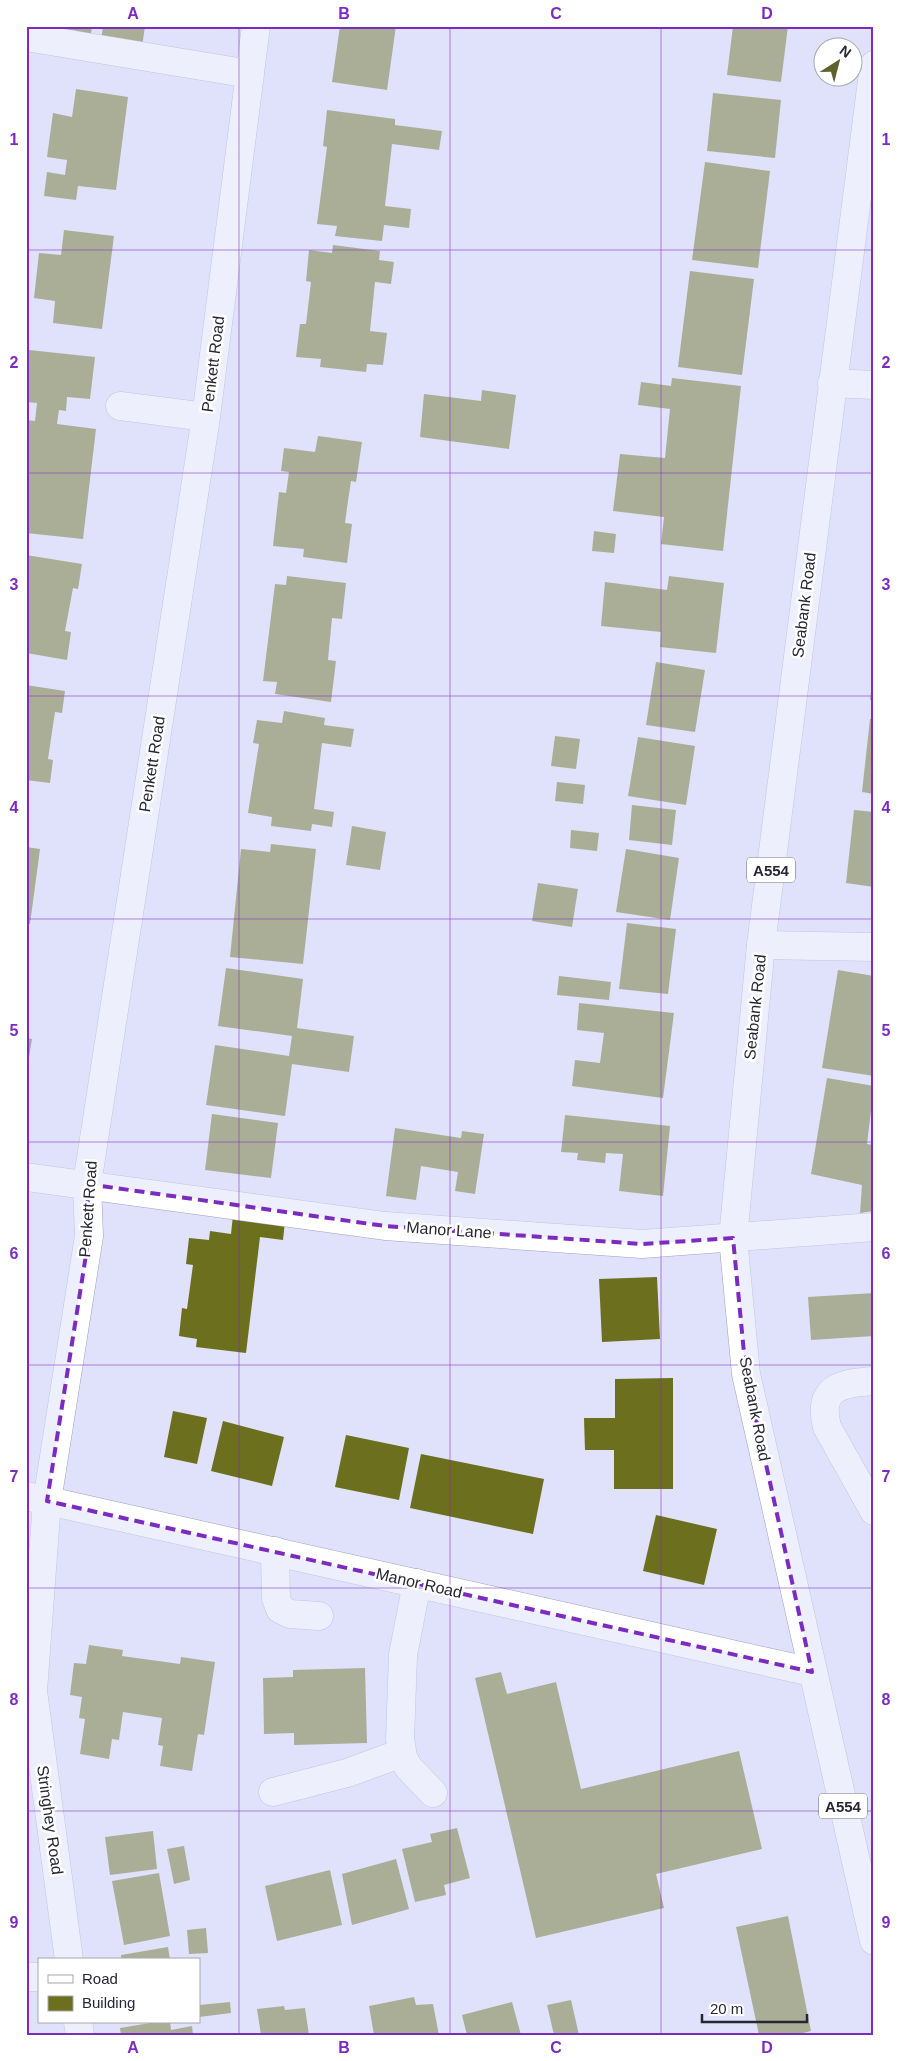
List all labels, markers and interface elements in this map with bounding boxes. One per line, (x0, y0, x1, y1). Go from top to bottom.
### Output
text: A (127, 5, 139, 22)
text: B (338, 5, 350, 22)
text: C (550, 5, 562, 22)
text: D (761, 5, 773, 22)
north arrow (812, 38, 862, 88)
text: N (837, 42, 854, 61)
text: 1 (10, 131, 19, 148)
text: 1 (882, 131, 891, 148)
street label: Penkett Road (199, 315, 227, 413)
text: 2 (10, 354, 19, 371)
text: 2 (882, 354, 891, 371)
street label: Seabank Road (789, 551, 819, 659)
text: 3 (10, 576, 19, 593)
text: 3 (882, 576, 891, 593)
street label: Penkett Road (136, 715, 168, 813)
text: 4 (10, 799, 19, 816)
text: 4 (882, 799, 891, 816)
road number: A554 (747, 858, 795, 882)
street label: Seabank Road (741, 953, 769, 1061)
text: 5 (10, 1022, 19, 1039)
text: 5 (882, 1022, 891, 1039)
street label: Penkett Road (76, 1160, 100, 1258)
street label: Manor Lane (406, 1219, 492, 1241)
text: 6 (10, 1245, 19, 1262)
text: 6 (882, 1245, 891, 1262)
street label: Seabank Road (737, 1355, 773, 1463)
text: 7 (10, 1468, 19, 1485)
text: 7 (882, 1468, 891, 1485)
street label: Manor Road (374, 1565, 464, 1601)
text: 8 (10, 1691, 19, 1708)
text: 8 (882, 1691, 891, 1708)
street label: Stringhey Road (34, 1764, 66, 1876)
road number: A554 (819, 1794, 867, 1818)
text: 9 (10, 1914, 19, 1931)
text: 9 (882, 1914, 891, 1931)
legend (38, 1958, 200, 2024)
text: Road (82, 1970, 118, 1987)
scale bar (702, 1991, 808, 2023)
text: Building (82, 1994, 135, 2011)
text: 20 m (710, 2000, 743, 2017)
text: A (127, 2039, 139, 2056)
text: B (338, 2039, 350, 2056)
text: C (550, 2039, 562, 2056)
text: D (761, 2039, 773, 2056)

